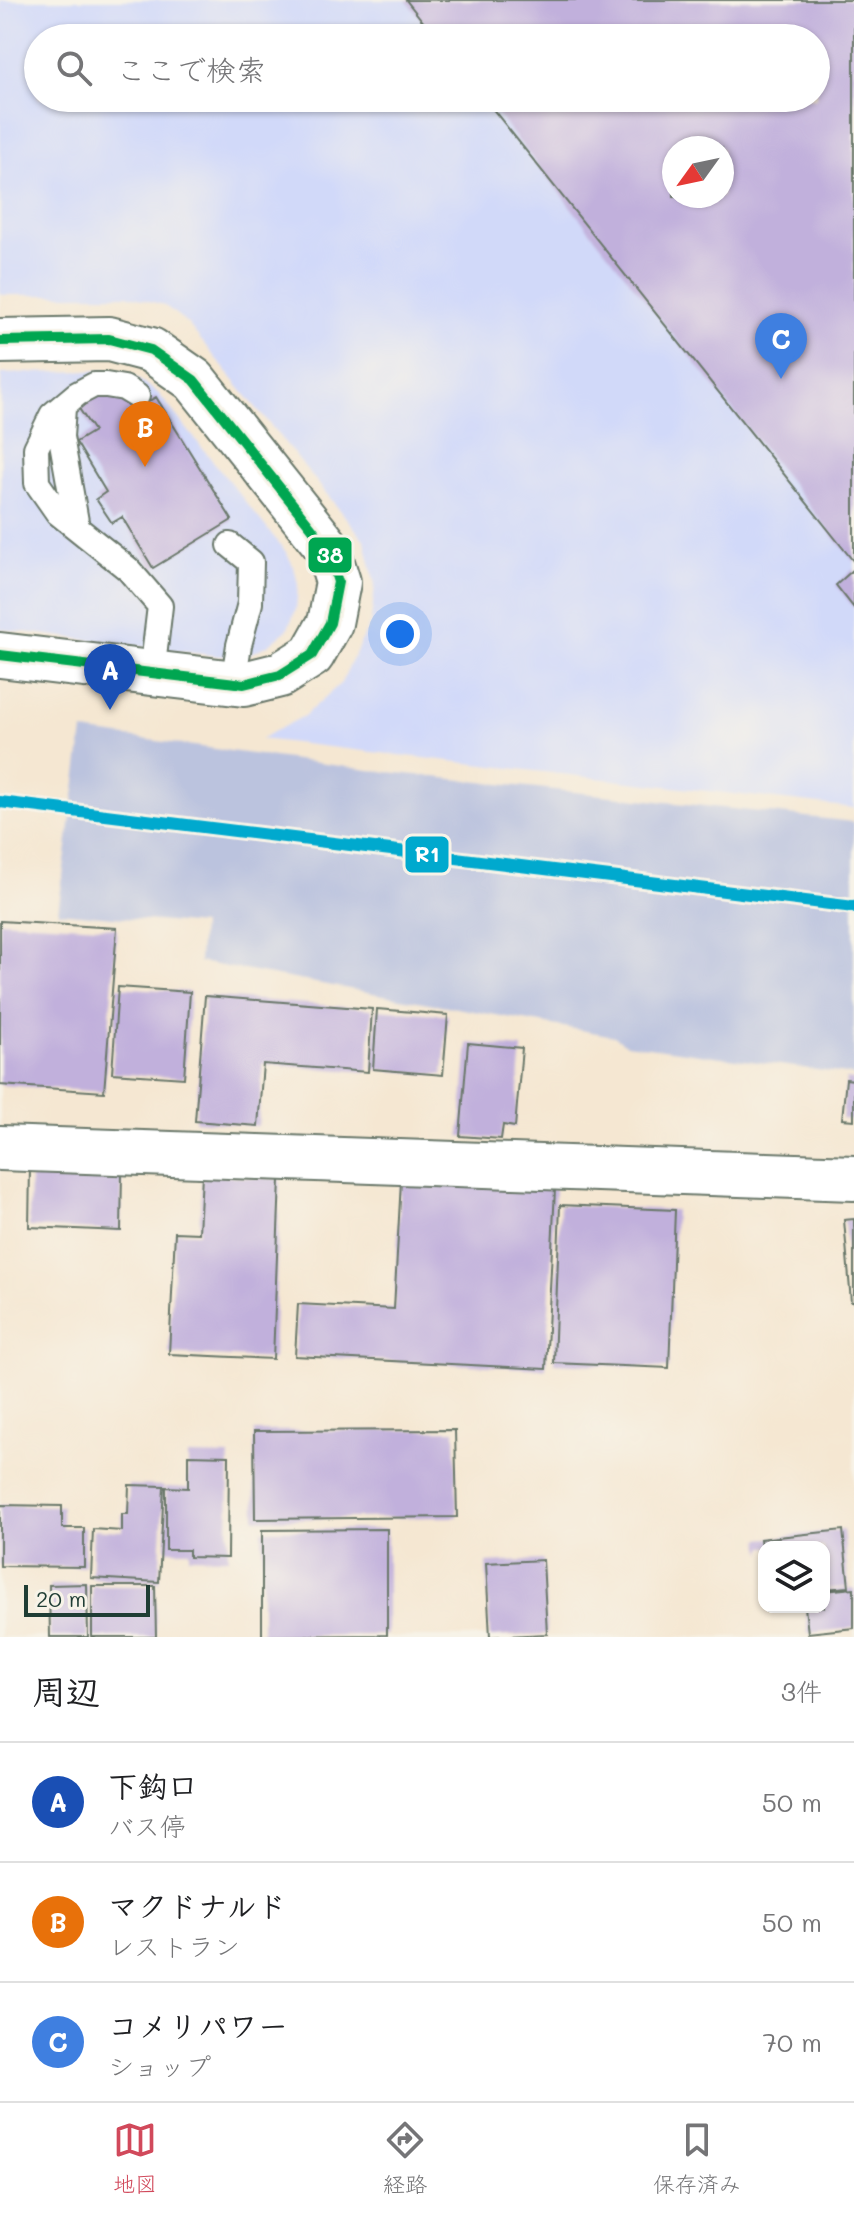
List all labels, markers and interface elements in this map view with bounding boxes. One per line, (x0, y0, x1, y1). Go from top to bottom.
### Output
search box (24, 24, 830, 112)
icon: search (52, 46, 96, 90)
text: ここで検索 (116, 49, 266, 89)
north arrow (662, 136, 734, 208)
pin: C (755, 313, 807, 379)
pin: B (119, 401, 171, 467)
line badge: 38 (307, 536, 353, 574)
text: 38 (317, 540, 343, 569)
your location (380, 614, 420, 654)
pin: A (84, 644, 136, 710)
line badge: R1 (404, 835, 450, 874)
text: R1 (415, 839, 439, 868)
map controls (758, 1541, 830, 1613)
button: layers (758, 1541, 830, 1613)
scale bar (24, 1581, 150, 1617)
text: 20 m (36, 1584, 86, 1613)
text: 周辺 (32, 1668, 100, 1713)
text: 3件 (781, 1674, 822, 1708)
text: 下鈎口 (108, 1765, 198, 1805)
text: A (49, 1785, 67, 1819)
text: 50 m (762, 1785, 822, 1819)
text: バス停 (108, 1809, 186, 1843)
text: マクドナルド (108, 1885, 287, 1925)
text: B (49, 1905, 67, 1939)
text: 50 m (762, 1905, 822, 1939)
text: レストラン (108, 1929, 240, 1963)
text: コメリパワー (108, 2005, 288, 2045)
text: C (48, 2025, 68, 2059)
text: 70 m (762, 2025, 822, 2059)
text: ショップ (108, 2049, 211, 2083)
tab: 地図 (113, 2118, 157, 2198)
tab: 経路 (383, 2118, 427, 2198)
tab: 保存済み (653, 2118, 741, 2198)

